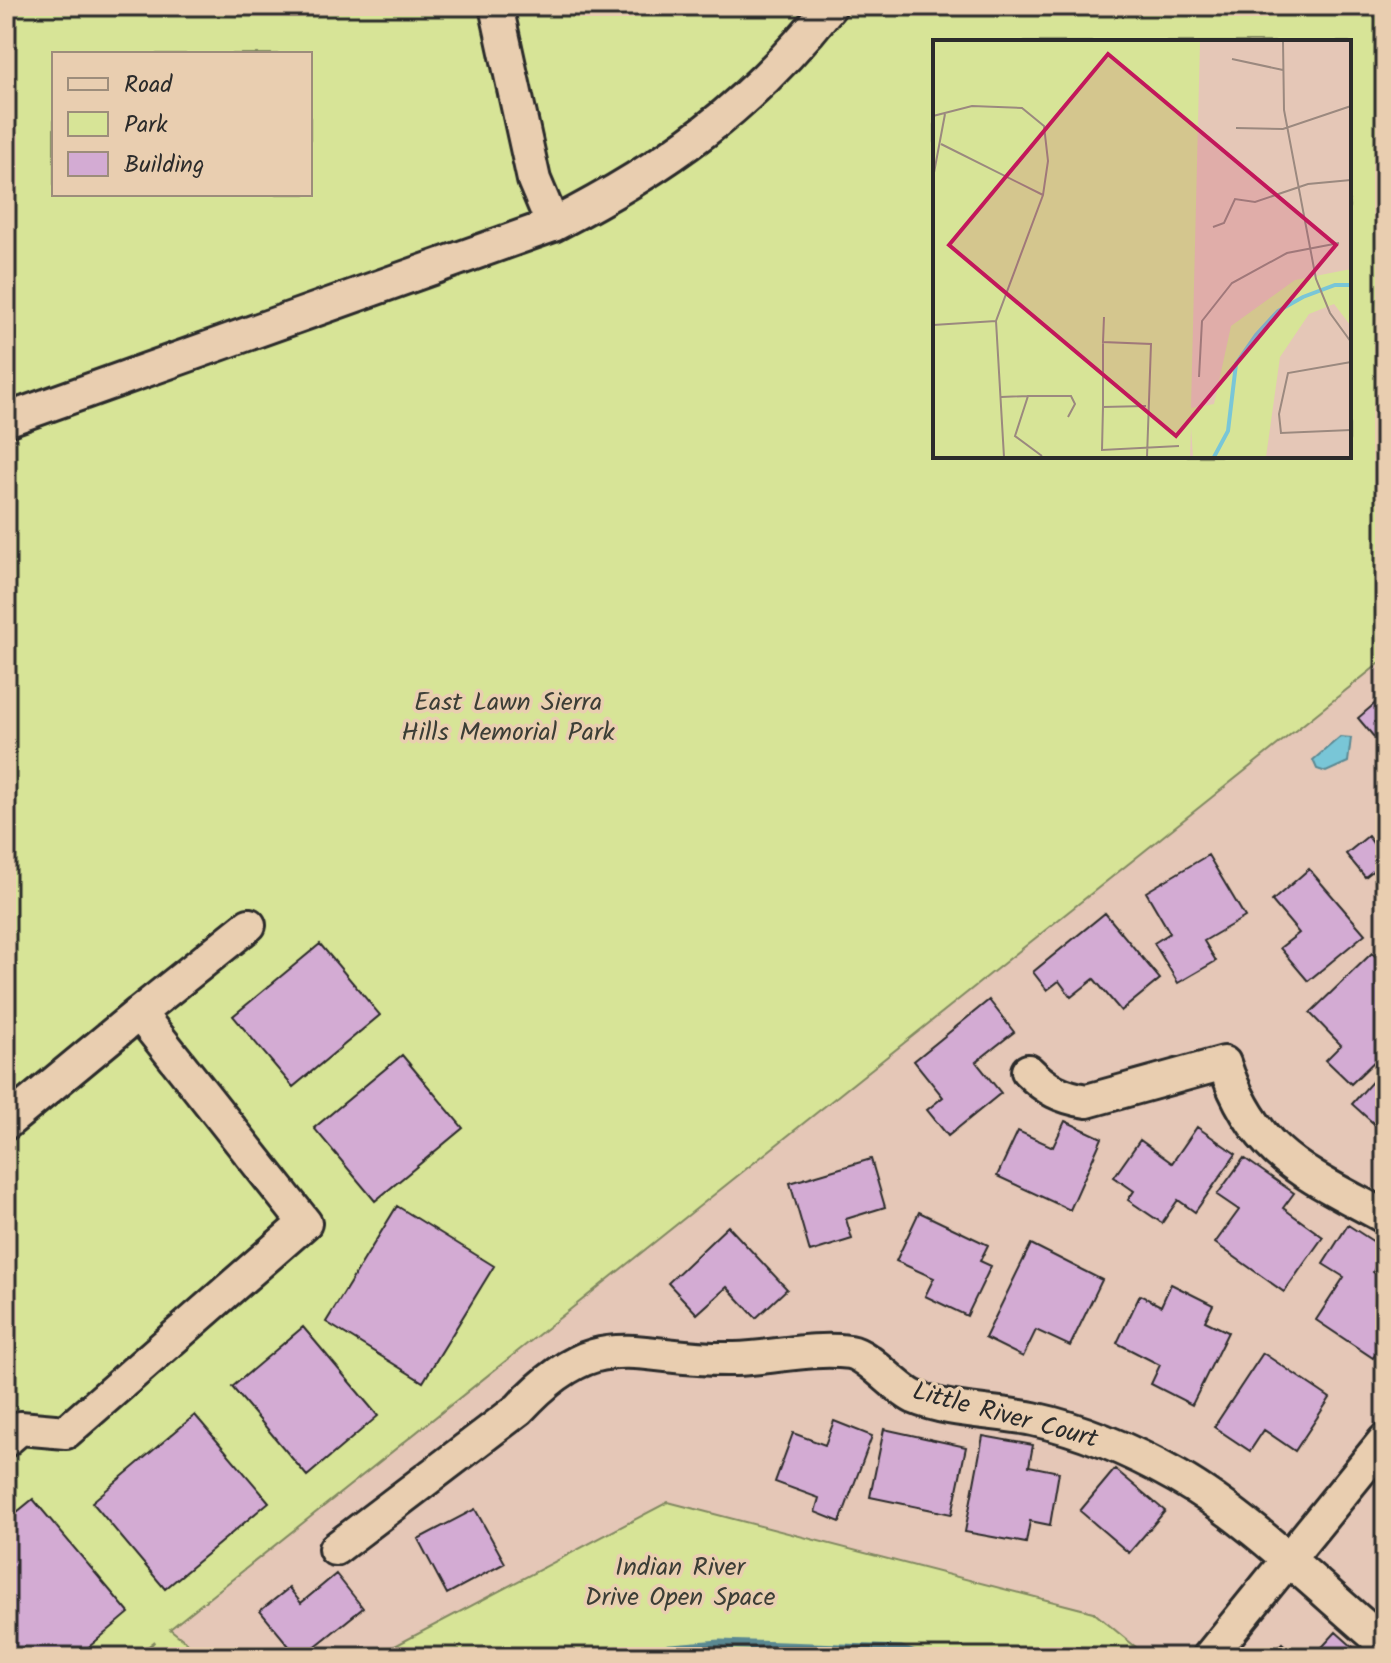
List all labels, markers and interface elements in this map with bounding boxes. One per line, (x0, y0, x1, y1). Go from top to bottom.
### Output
inset map (933, 40, 1351, 458)
legend (52, 52, 312, 196)
text: Road (124, 66, 173, 105)
text: Park (124, 106, 168, 145)
text: Building (124, 146, 204, 185)
park label: East Lawn Sierra Hills Memorial Park (401, 682, 616, 754)
street label: Little River Court (908, 1371, 1103, 1461)
park label: Indian River Drive Open Space (585, 1547, 776, 1619)

